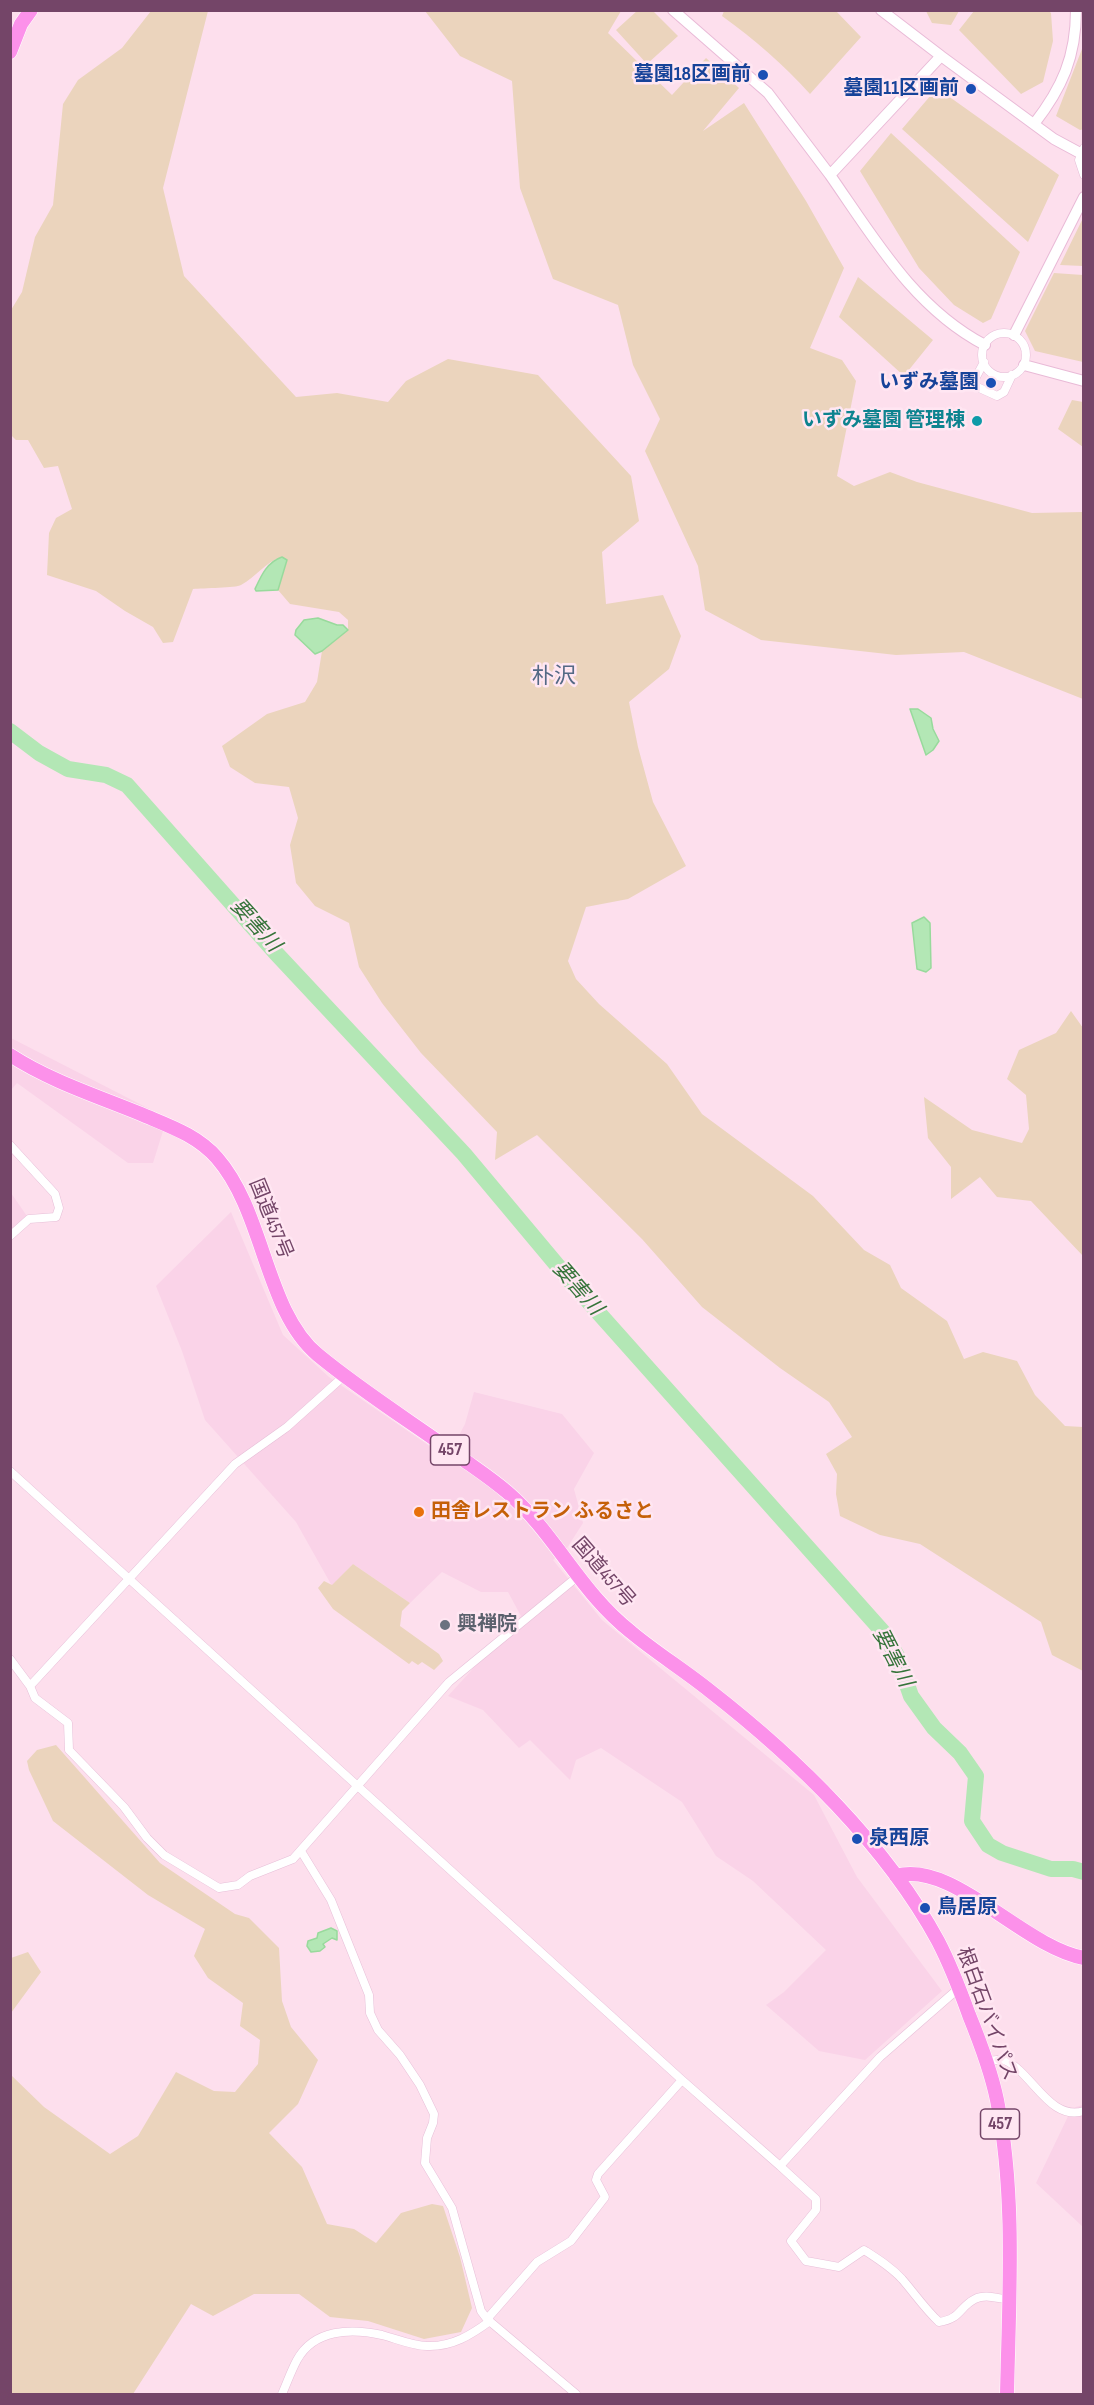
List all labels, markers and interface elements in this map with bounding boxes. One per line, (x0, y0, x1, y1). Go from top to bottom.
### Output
place label: 墓園18区画前 (634, 63, 751, 87)
marker: 墓園18区画前 (756, 68, 770, 82)
place label: 墓園11区画前 (843, 77, 959, 101)
marker: 墓園11区画前 (964, 82, 978, 96)
place label: いずみ墓園 (879, 371, 979, 395)
marker: いずみ墓園 (984, 376, 998, 390)
place label: いずみ墓園 管理棟 (802, 409, 965, 433)
marker: いずみ墓園 管理棟 (970, 414, 984, 428)
district label: 朴沢 (532, 664, 576, 690)
water label: 要害川 (225, 894, 285, 958)
street label: 国道457号 (243, 1175, 297, 1263)
water label: 要害川 (547, 1257, 607, 1321)
road number: 457 (430, 1435, 470, 1465)
place label: 田舎レストラン ふるさと (431, 1500, 654, 1524)
marker: 田舎レストラン ふるさと (412, 1505, 426, 1519)
street label: 国道457号 (566, 1533, 640, 1613)
place label: 興禅院 (457, 1613, 517, 1637)
marker: 興禅院 (438, 1618, 452, 1632)
water label: 要害川 (866, 1624, 918, 1692)
place label: 泉西原 (869, 1827, 929, 1851)
marker: 泉西原 (850, 1832, 864, 1846)
place label: 鳥居原 (937, 1896, 997, 1920)
marker: 鳥居原 (918, 1901, 932, 1915)
street label: 根白石バイパス (951, 1944, 1021, 2084)
road number: 457 (980, 2109, 1020, 2139)

